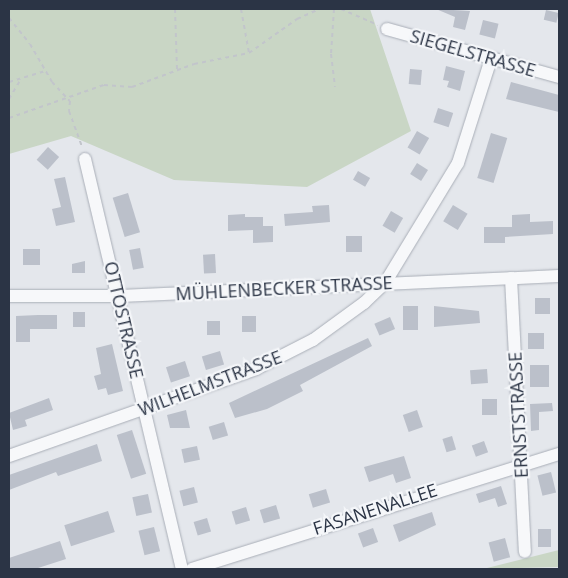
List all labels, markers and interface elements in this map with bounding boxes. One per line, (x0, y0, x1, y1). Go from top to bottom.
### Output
street label: SIEGELSTRASSE (408, 25, 538, 81)
street label: OTTOSTRASSE (100, 259, 148, 381)
street label: MÜHLENBECKER STRASSE (175, 272, 393, 304)
street label: WILHELMSTRASSE (135, 346, 285, 420)
street label: ERNSTSTRASSE (504, 351, 532, 479)
street label: FASANENALLEE (310, 479, 440, 539)

